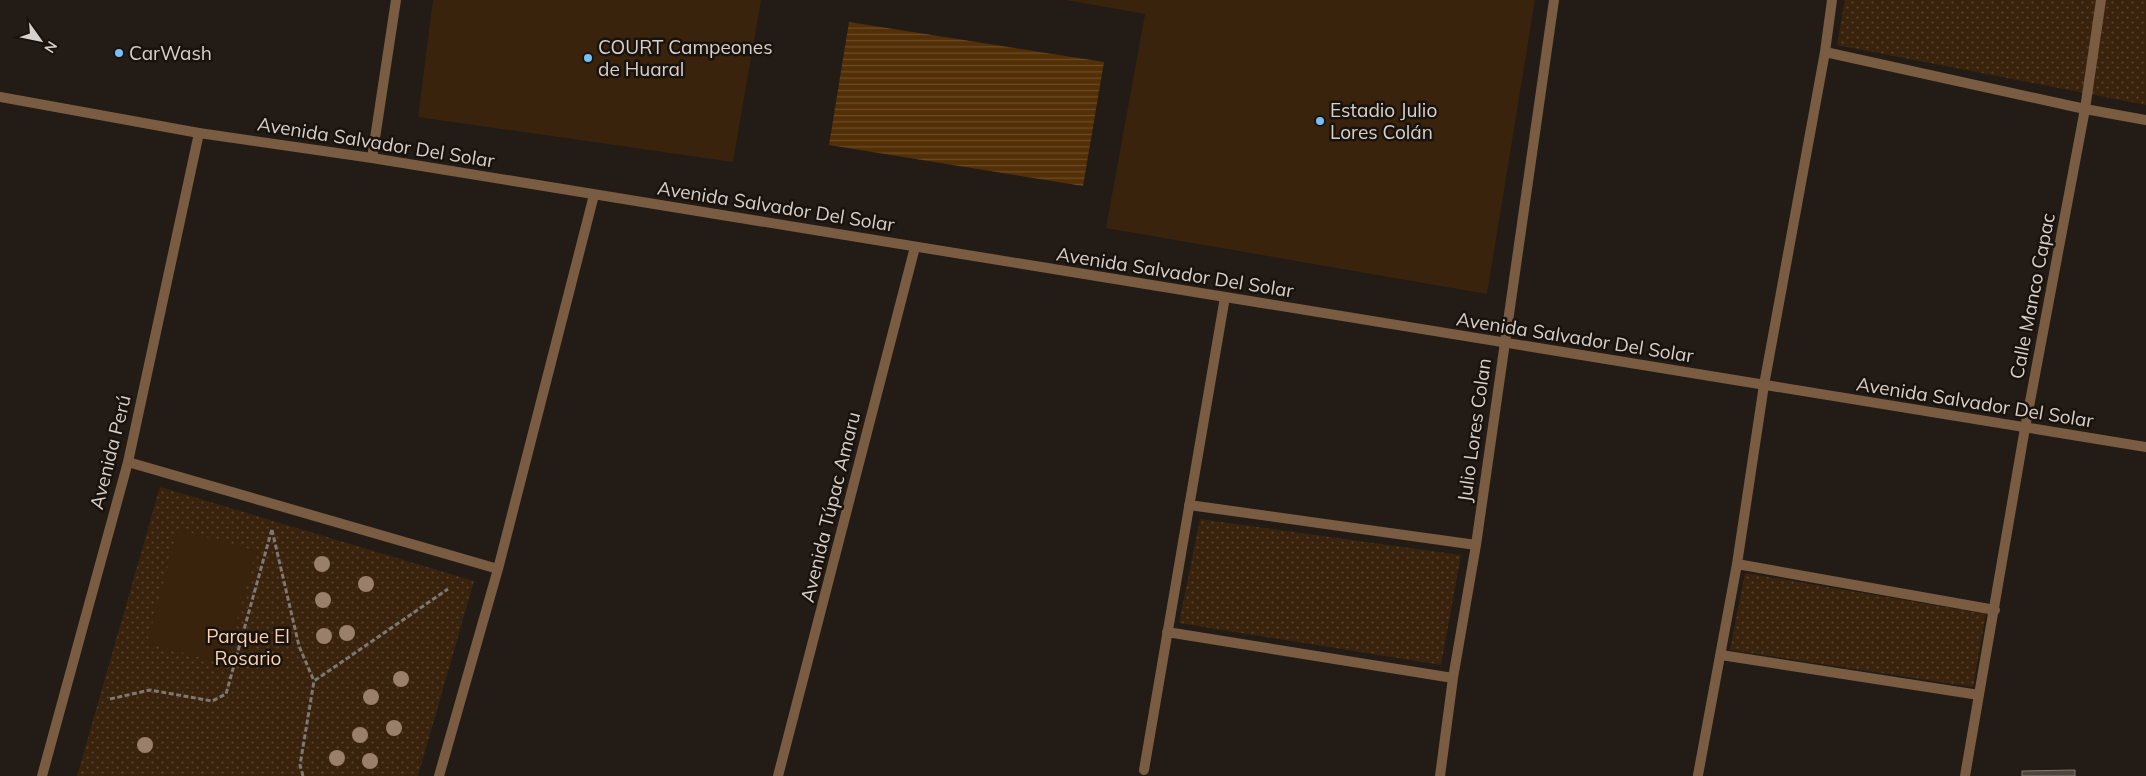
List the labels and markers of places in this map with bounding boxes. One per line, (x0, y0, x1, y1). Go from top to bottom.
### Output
place label: COURT Campeones de Huaral (598, 35, 773, 81)
place label: CarWash (129, 41, 212, 65)
marker: CarWash (113, 47, 125, 59)
marker: COURT Campeones de Huaral (582, 52, 594, 64)
place label: Estadio Julio Lores Colán (1330, 98, 1437, 144)
marker: Estadio Julio Lores Colán (1314, 115, 1326, 127)

